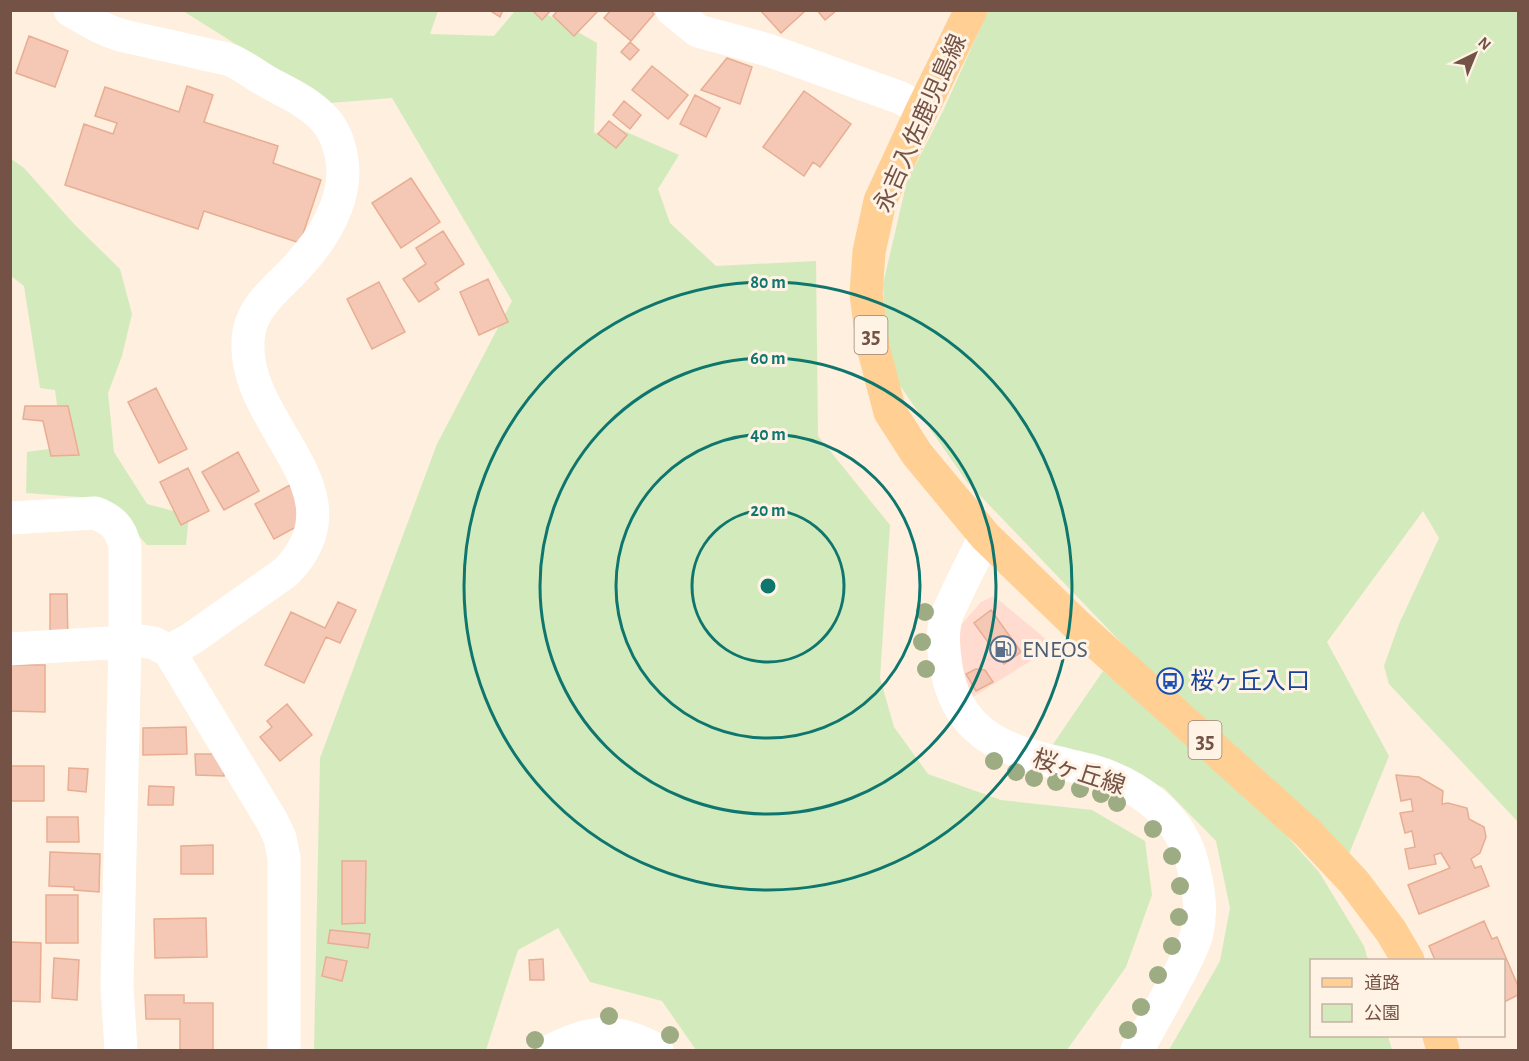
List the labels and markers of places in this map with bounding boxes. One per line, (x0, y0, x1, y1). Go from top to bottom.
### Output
centre of rings (758, 576, 778, 596)
fuel station icon: ENEOS (988, 634, 1018, 664)
place label: ENEOS (1022, 638, 1088, 662)
bus stop icon: 桜ヶ丘入口 (1155, 666, 1185, 696)
place label: 桜ヶ丘入口 (1190, 668, 1310, 694)

